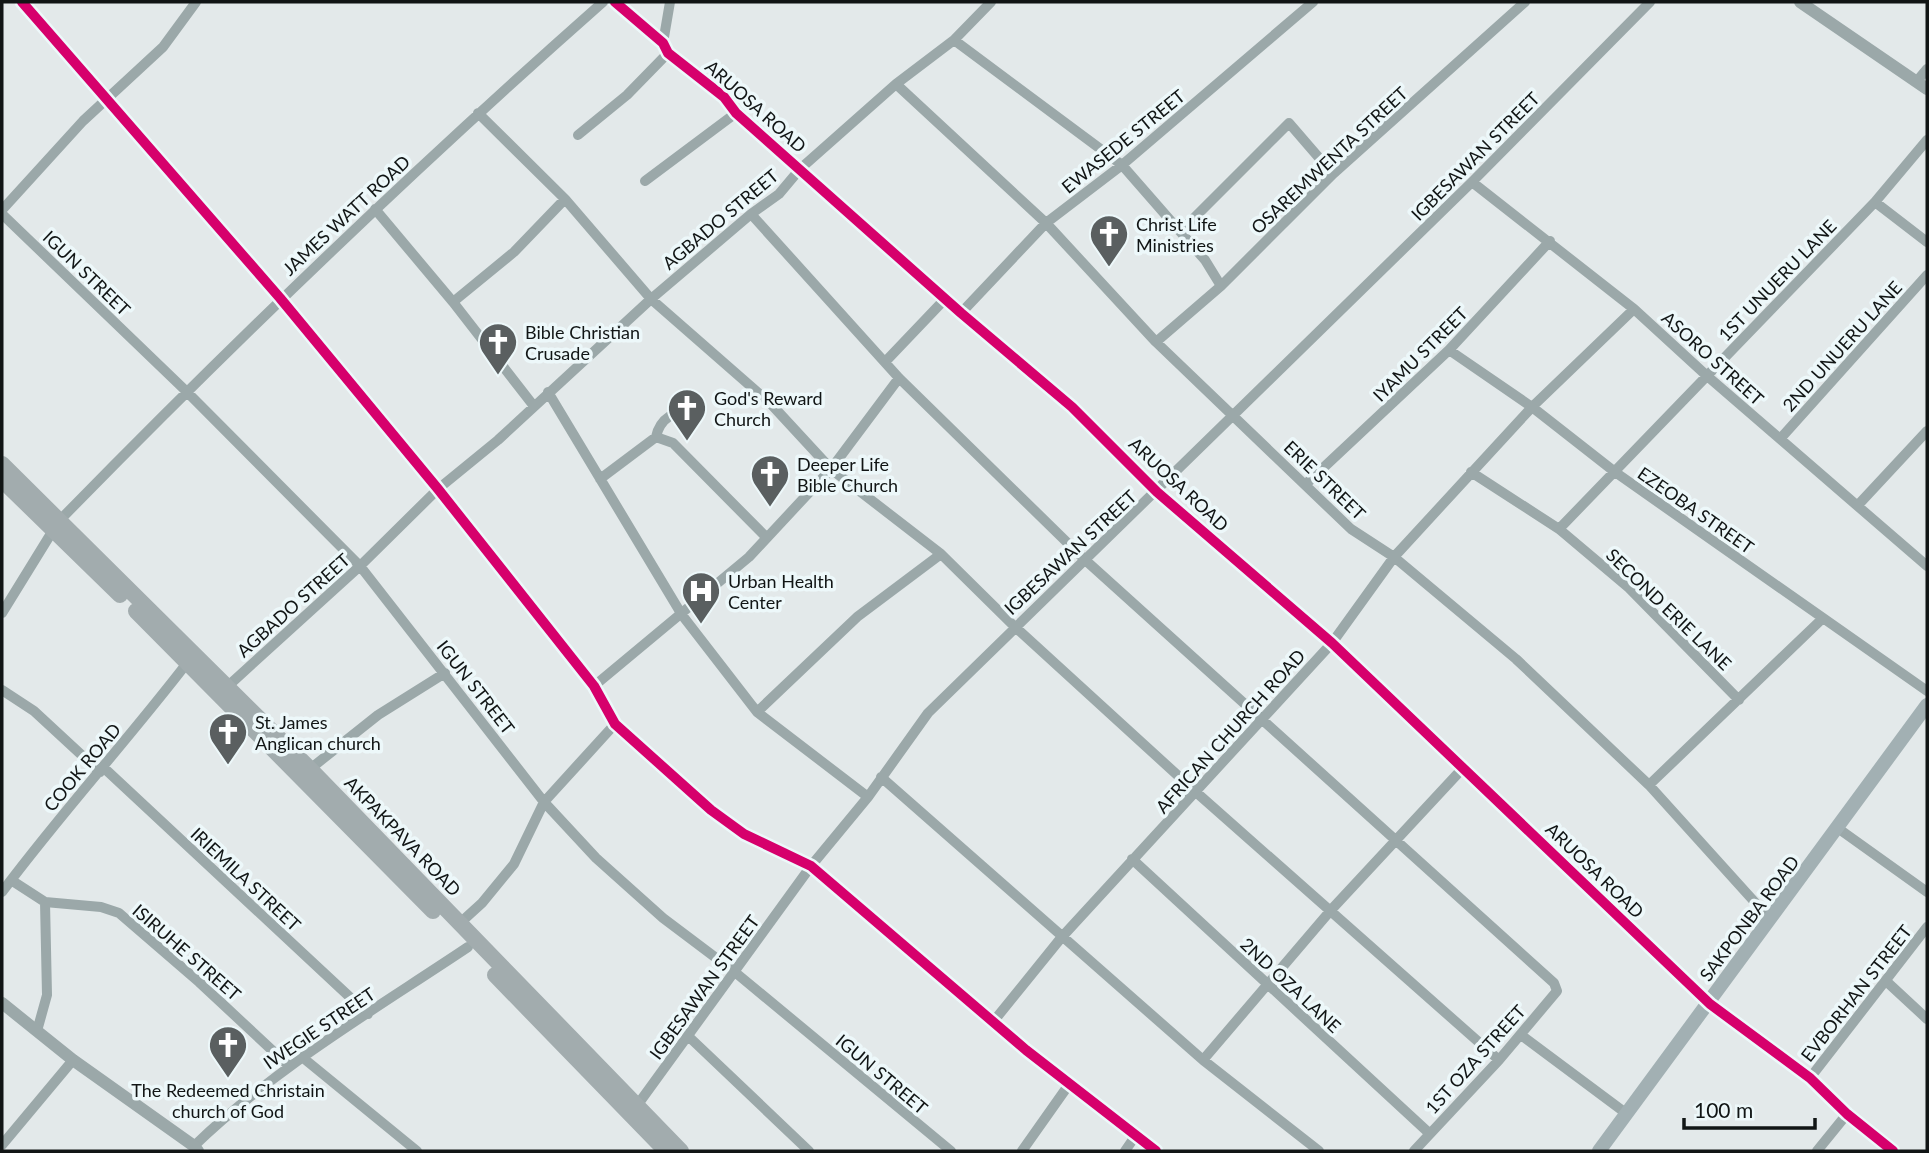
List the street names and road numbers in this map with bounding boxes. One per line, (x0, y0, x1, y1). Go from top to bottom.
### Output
street label: ARUOSA ROAD (701, 55, 811, 157)
street label: OSAREMWENTA STREET (1246, 81, 1412, 238)
street label: EWASEDE STREET (1057, 84, 1189, 197)
street label: IGBESAWAN STREET (1406, 87, 1544, 225)
street label: JAMES WATT ROAD (278, 150, 414, 280)
street label: AGBADO STREET (658, 164, 783, 274)
street label: 1ST UNUERU LANE (1713, 215, 1841, 345)
street label: IGUN STREET (39, 226, 136, 320)
street label: 2ND UNUERU LANE (1778, 276, 1906, 416)
street label: IYAMU STREET (1368, 302, 1472, 406)
street label: ASORO STREET (1657, 306, 1769, 410)
street label: ARUOSA ROAD (1125, 432, 1233, 536)
street label: ERIE STREET (1280, 436, 1371, 525)
street label: EZEOBA STREET (1634, 462, 1759, 558)
street label: IGBESAWAN STREET (999, 485, 1141, 619)
street label: SECOND ERIE LANE (1602, 544, 1736, 674)
street label: AGBADO STREET (232, 548, 354, 662)
street label: IGUN STREET (433, 636, 520, 739)
street label: AFRICAN CHURCH ROAD (1151, 645, 1309, 817)
street label: COOK ROAD (39, 718, 125, 816)
street label: AKPAKPAVA ROAD (340, 772, 466, 900)
street label: ARUOSA ROAD (1541, 818, 1649, 922)
street label: IRIEMILA STREET (187, 823, 306, 936)
street label: SAKPONBA ROAD (1695, 851, 1803, 985)
street label: ISIRUHE STREET (128, 899, 246, 1005)
street label: IGBESAWAN STREET (644, 910, 764, 1063)
street label: EVBORHAN STREET (1796, 920, 1916, 1066)
street label: 2ND OZA LANE (1236, 933, 1346, 1037)
street label: IWEGIE STREET (259, 982, 379, 1073)
street label: 1ST OZA STREET (1420, 1000, 1530, 1118)
street label: IGUN STREET (832, 1029, 933, 1119)

